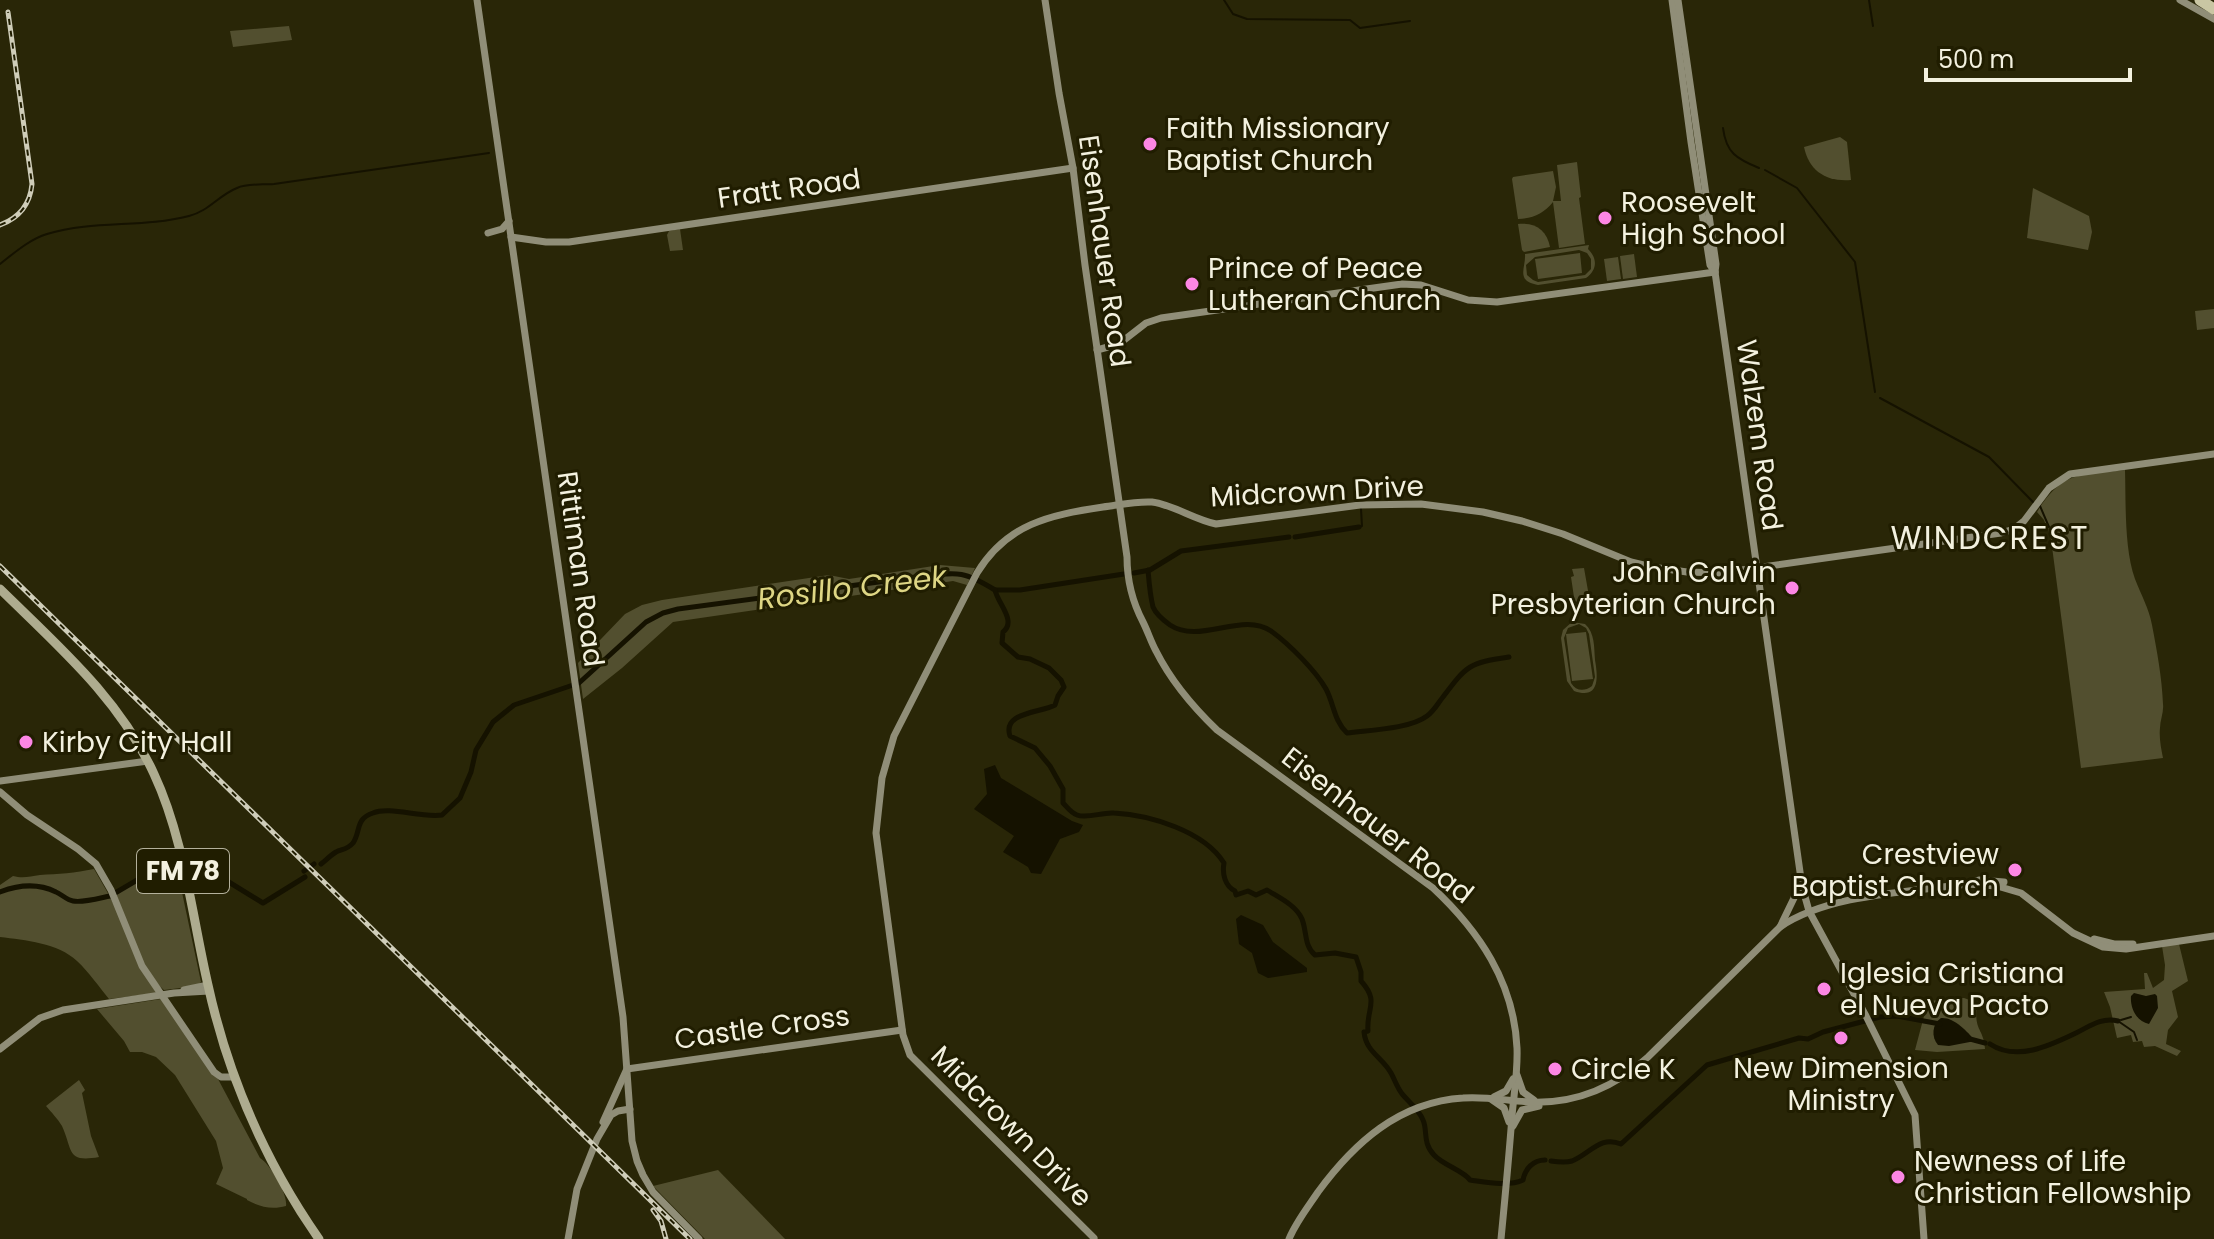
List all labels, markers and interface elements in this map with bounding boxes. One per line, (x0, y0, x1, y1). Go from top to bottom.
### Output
scale bar (1926, 32, 2130, 82)
text: 500 m (1938, 43, 2014, 76)
place label: Faith Missionary Baptist Church (1166, 109, 1390, 180)
street label: Eisenhauer Road (1069, 132, 1140, 370)
marker: Faith Missionary Baptist Church (1141, 135, 1159, 153)
street label: Fratt Road (715, 159, 863, 218)
place label: Roosevelt High School (1621, 183, 1786, 254)
marker: Roosevelt High School (1596, 209, 1614, 227)
place label: Prince of Peace Lutheran Church (1208, 249, 1441, 320)
marker: Prince of Peace Lutheran Church (1183, 275, 1201, 293)
street label: Walzem Road (1727, 337, 1792, 533)
street label: Midcrown Drive (1209, 466, 1425, 517)
street label: Rittiman Road (547, 469, 614, 669)
district label: WINDCREST (1891, 515, 2089, 560)
place label: John Calvin Presbyterian Church (1491, 553, 1776, 624)
water label: Rosillo Creek (755, 554, 951, 620)
marker: John Calvin Presbyterian Church (1783, 579, 1801, 597)
place label: Kirby City Hall (42, 723, 232, 762)
marker: Kirby City Hall (17, 733, 35, 751)
street label: Eisenhauer Road (1273, 738, 1482, 913)
place label: Crestview Baptist Church (1792, 835, 1999, 906)
road number: FM 78 (137, 849, 229, 893)
marker: Crestview Baptist Church (2006, 861, 2024, 879)
place label: Iglesia Cristiana el Nueva Pacto (1840, 954, 2064, 1025)
marker: Iglesia Cristiana el Nueva Pacto (1815, 980, 1833, 998)
street label: Castle Cross (672, 996, 852, 1059)
marker: New Dimension Ministry (1832, 1029, 1850, 1047)
street label: Midcrown Drive (922, 1037, 1101, 1216)
place label: New Dimension Ministry (1733, 1049, 1949, 1120)
place label: Circle K (1571, 1050, 1676, 1089)
marker: Circle K (1546, 1060, 1564, 1078)
place label: Newness of Life Christian Fellowship (1914, 1142, 2191, 1213)
marker: Newness of Life Christian Fellowship (1889, 1168, 1907, 1186)

